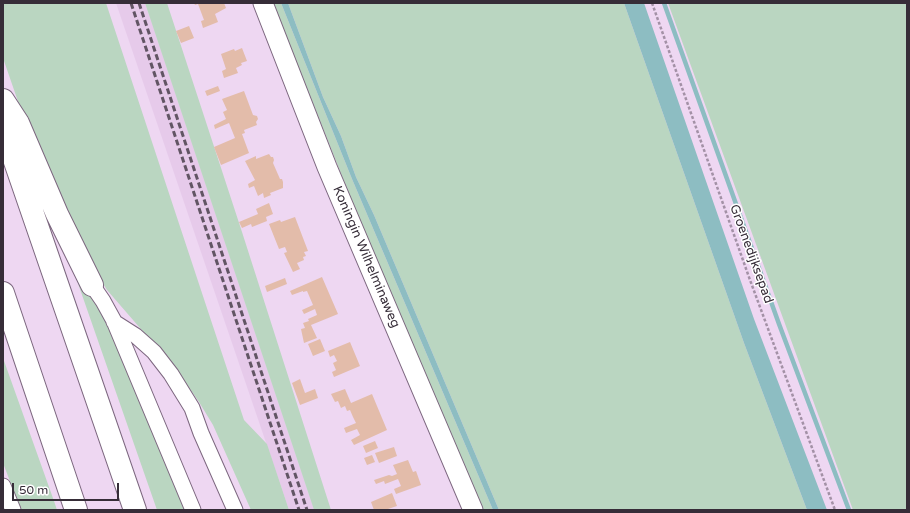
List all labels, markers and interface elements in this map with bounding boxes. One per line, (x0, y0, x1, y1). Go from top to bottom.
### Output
street label: Koningin Wilhelminaweg (329, 184, 403, 330)
street label: Groenedijksepad (726, 202, 776, 306)
scale bar (14, 475, 121, 501)
text: 50 m (19, 483, 48, 497)

